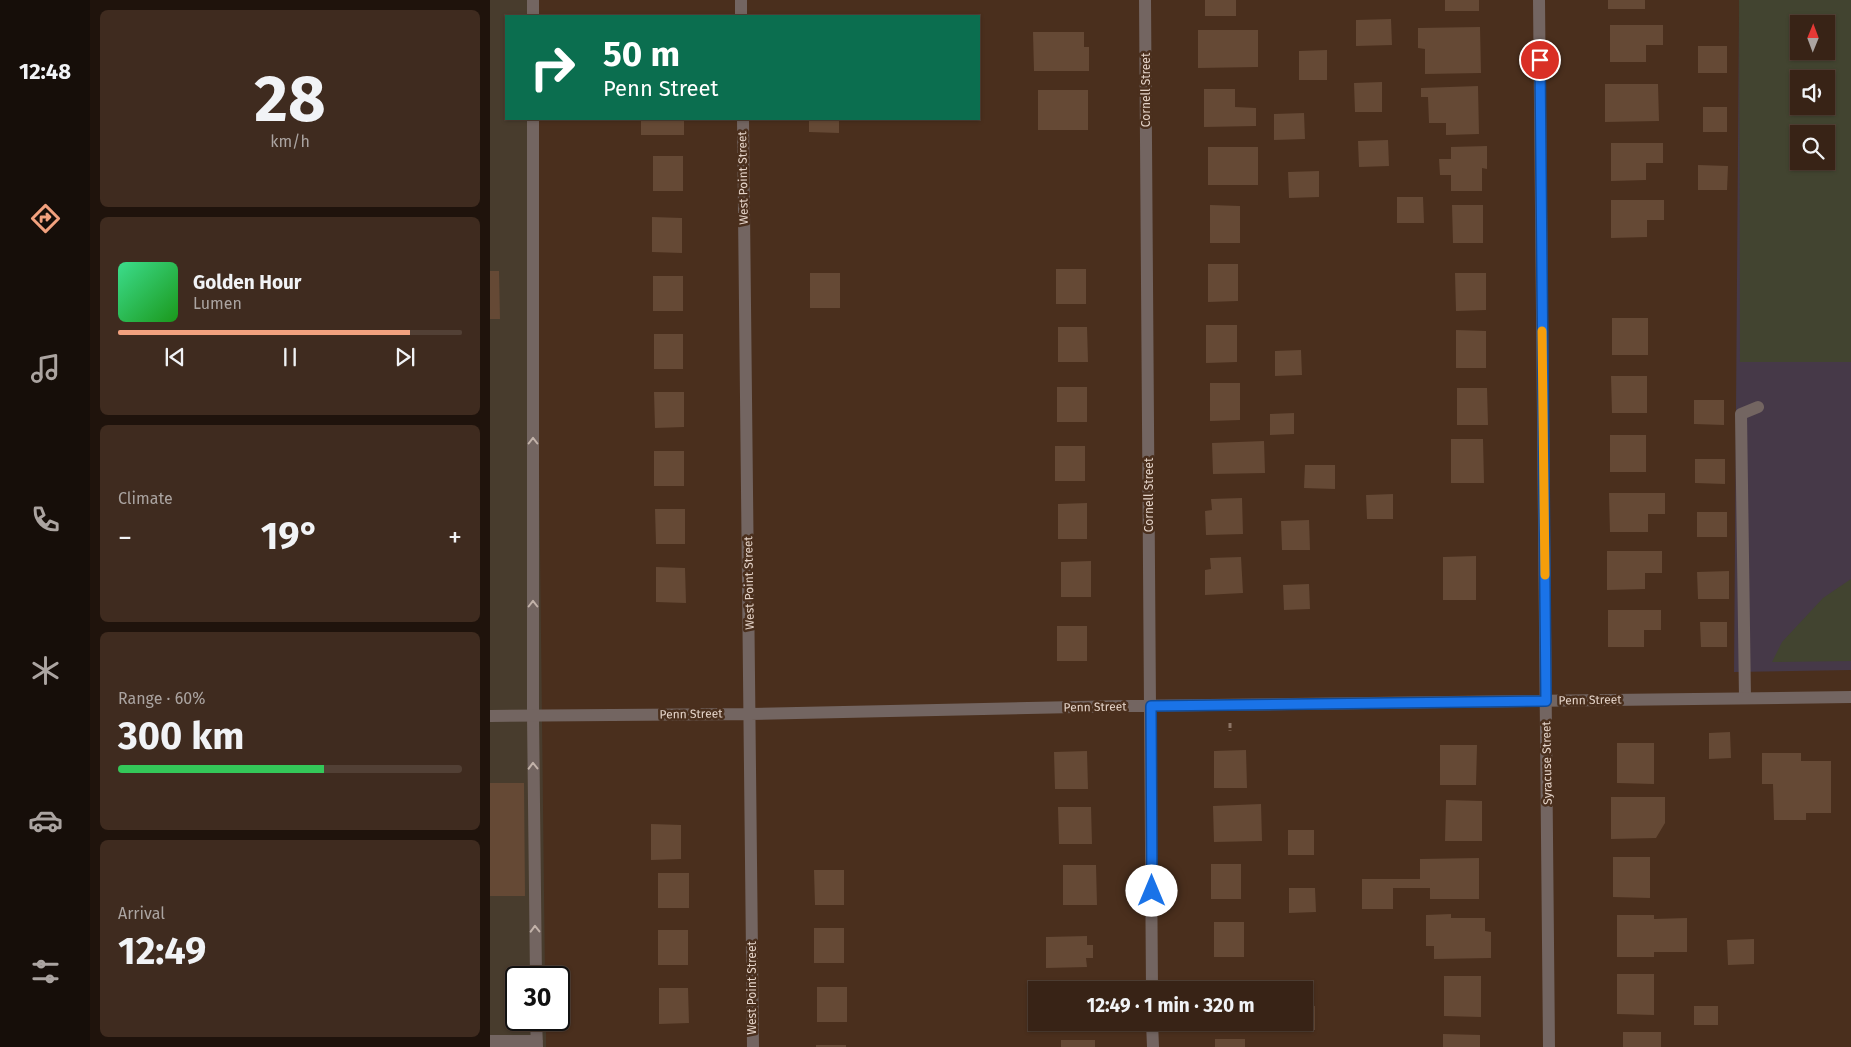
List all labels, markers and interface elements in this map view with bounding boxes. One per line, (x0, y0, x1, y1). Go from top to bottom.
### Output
north arrow (1790, 15, 1835, 60)
map controls (1790, 15, 1835, 170)
text: 50 m (603, 33, 680, 75)
icon: right (520, 35, 585, 100)
pin (1519, 39, 1561, 81)
icon: arrive (1526, 46, 1554, 74)
street label: Cornell Street (1139, 52, 1153, 127)
text: 12:48 (19, 58, 71, 85)
text: 28 (254, 60, 326, 138)
button: sound (1790, 70, 1835, 115)
text: Penn Street (603, 75, 718, 102)
button: search (1790, 125, 1835, 170)
street label: West Point Street (735, 130, 751, 225)
text: km/h (270, 132, 310, 151)
icon: directions (28, 201, 63, 236)
text: Golden Hour (193, 271, 302, 294)
text: Lumen (193, 294, 242, 313)
icon: previous (161, 343, 189, 371)
icon: pause (276, 343, 304, 371)
icon: next (391, 343, 419, 371)
icon: music (28, 351, 63, 386)
one-way arrow (528, 437, 538, 445)
street label: Cornell Street (1142, 457, 1156, 532)
text: Climate (118, 489, 173, 508)
icon: phone (28, 502, 63, 537)
text: 19° (261, 513, 319, 559)
text: − (118, 521, 132, 554)
text: + (448, 521, 462, 554)
street label: West Point Street (741, 535, 757, 630)
one-way arrow (528, 600, 538, 608)
icon: climate (28, 653, 63, 688)
text: Range · 60% (118, 689, 205, 708)
street label: Penn Street (1558, 692, 1622, 708)
street label: Penn Street (1063, 699, 1127, 715)
street label: Penn Street (659, 706, 723, 722)
text: 300 km (118, 713, 244, 759)
street label: Syracuse Street (1539, 720, 1555, 805)
one-way arrow (528, 762, 539, 770)
icon: car (28, 803, 63, 838)
position arrow (1125, 864, 1177, 916)
text: Arrival (118, 904, 165, 923)
one-way arrow (530, 925, 540, 932)
text: 12:49 (118, 928, 206, 974)
street label: West Point Street (745, 941, 759, 1035)
icon: filters (28, 954, 63, 989)
speed limit sign: 30 (505, 966, 570, 1031)
text: 12:49 · 1 min · 320 m (1086, 994, 1255, 1017)

